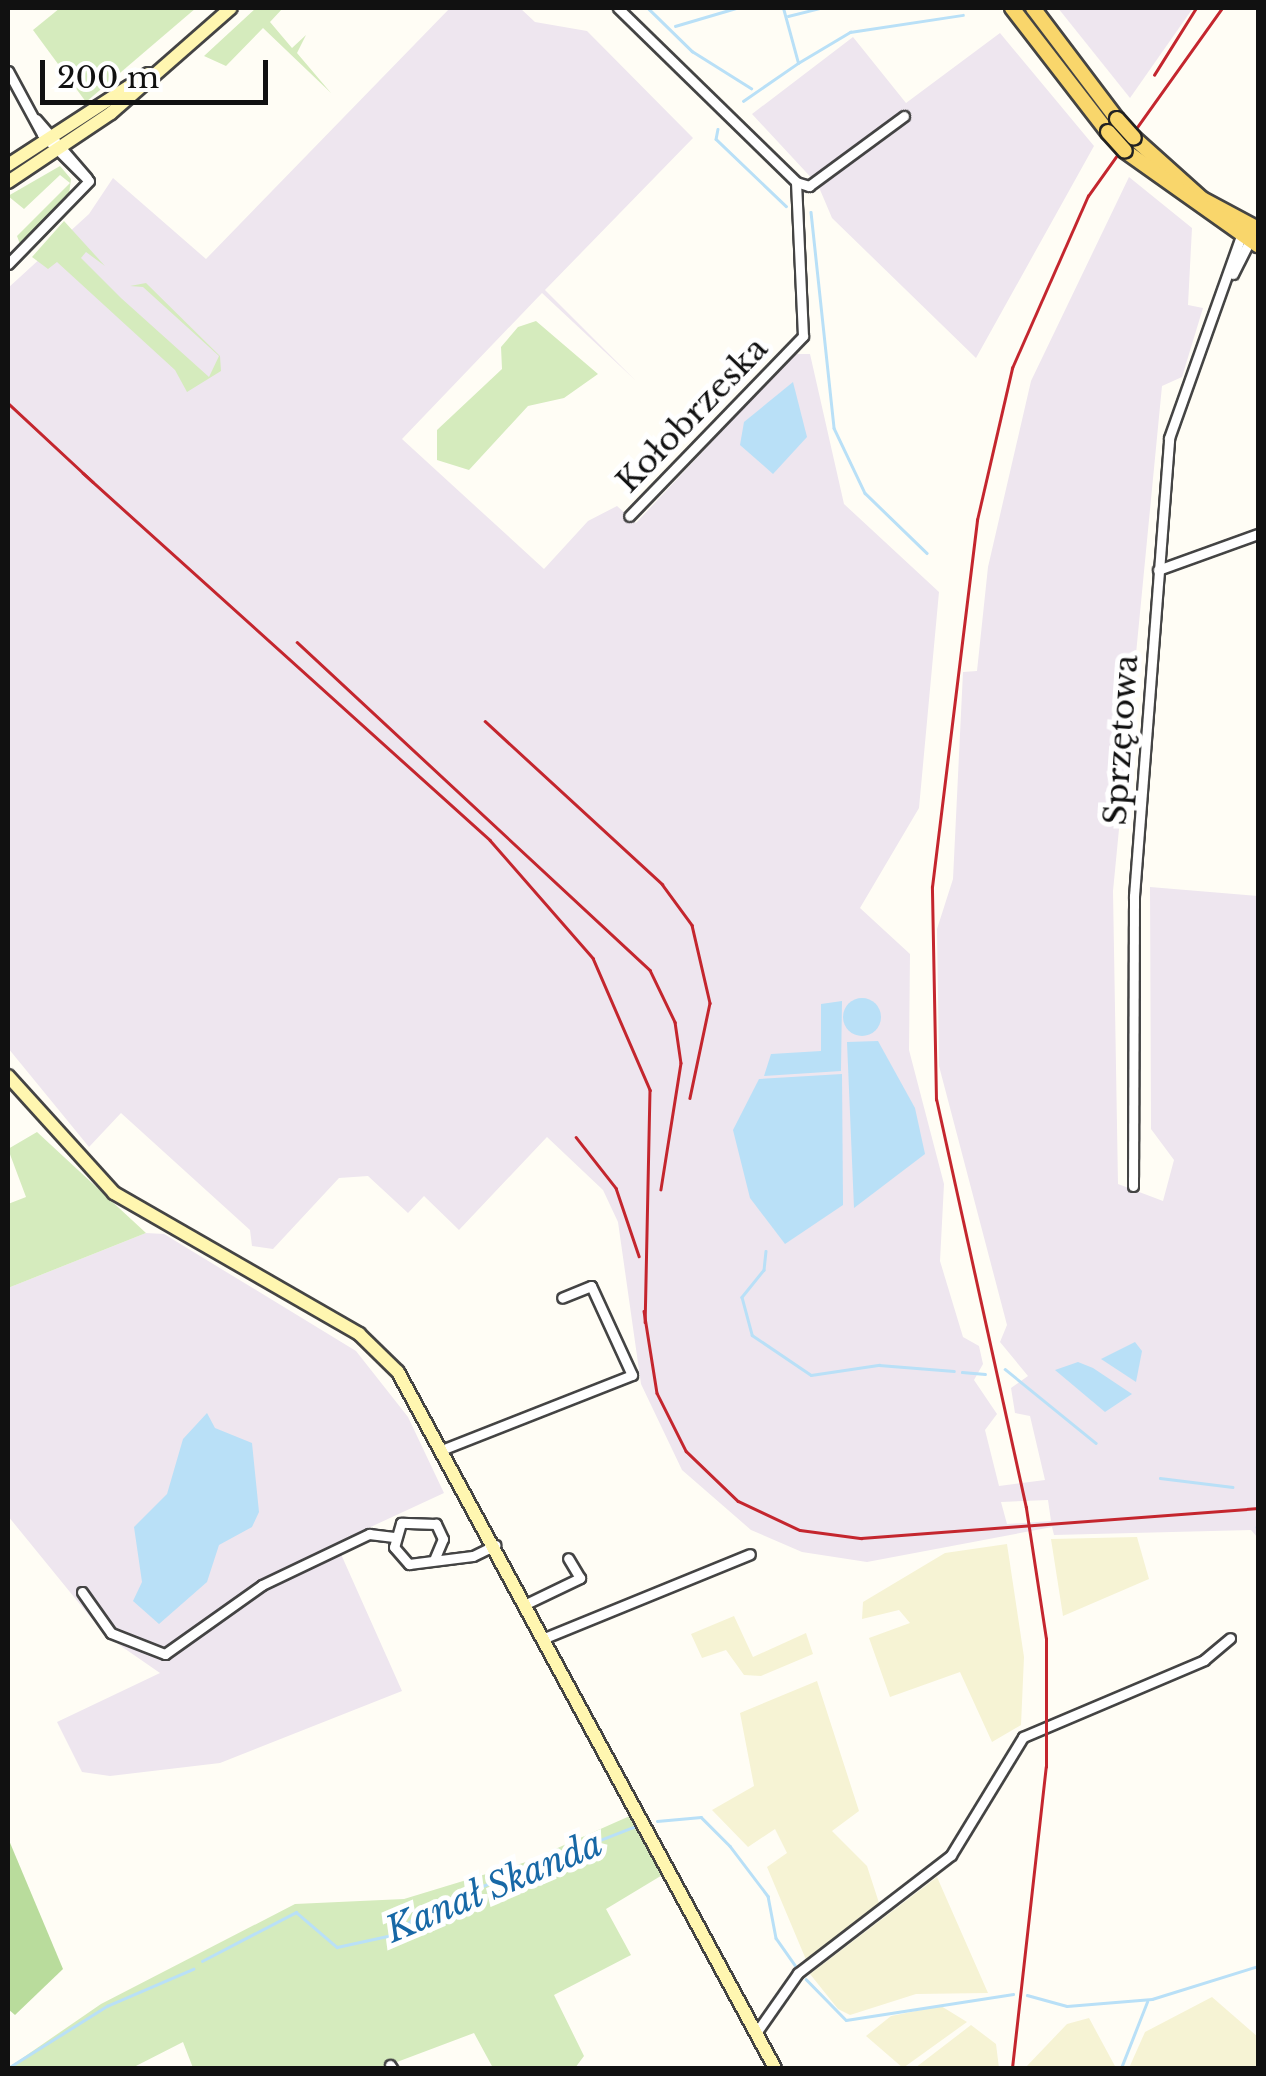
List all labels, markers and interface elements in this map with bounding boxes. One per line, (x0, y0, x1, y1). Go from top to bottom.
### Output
scale bar (45, 40, 272, 102)
text: 200 m (57, 59, 159, 96)
street label: Kołobrzeska (609, 329, 775, 501)
street label: Sprzętowa (1096, 654, 1146, 826)
water label: Kanał Skanda (379, 1822, 609, 1952)

